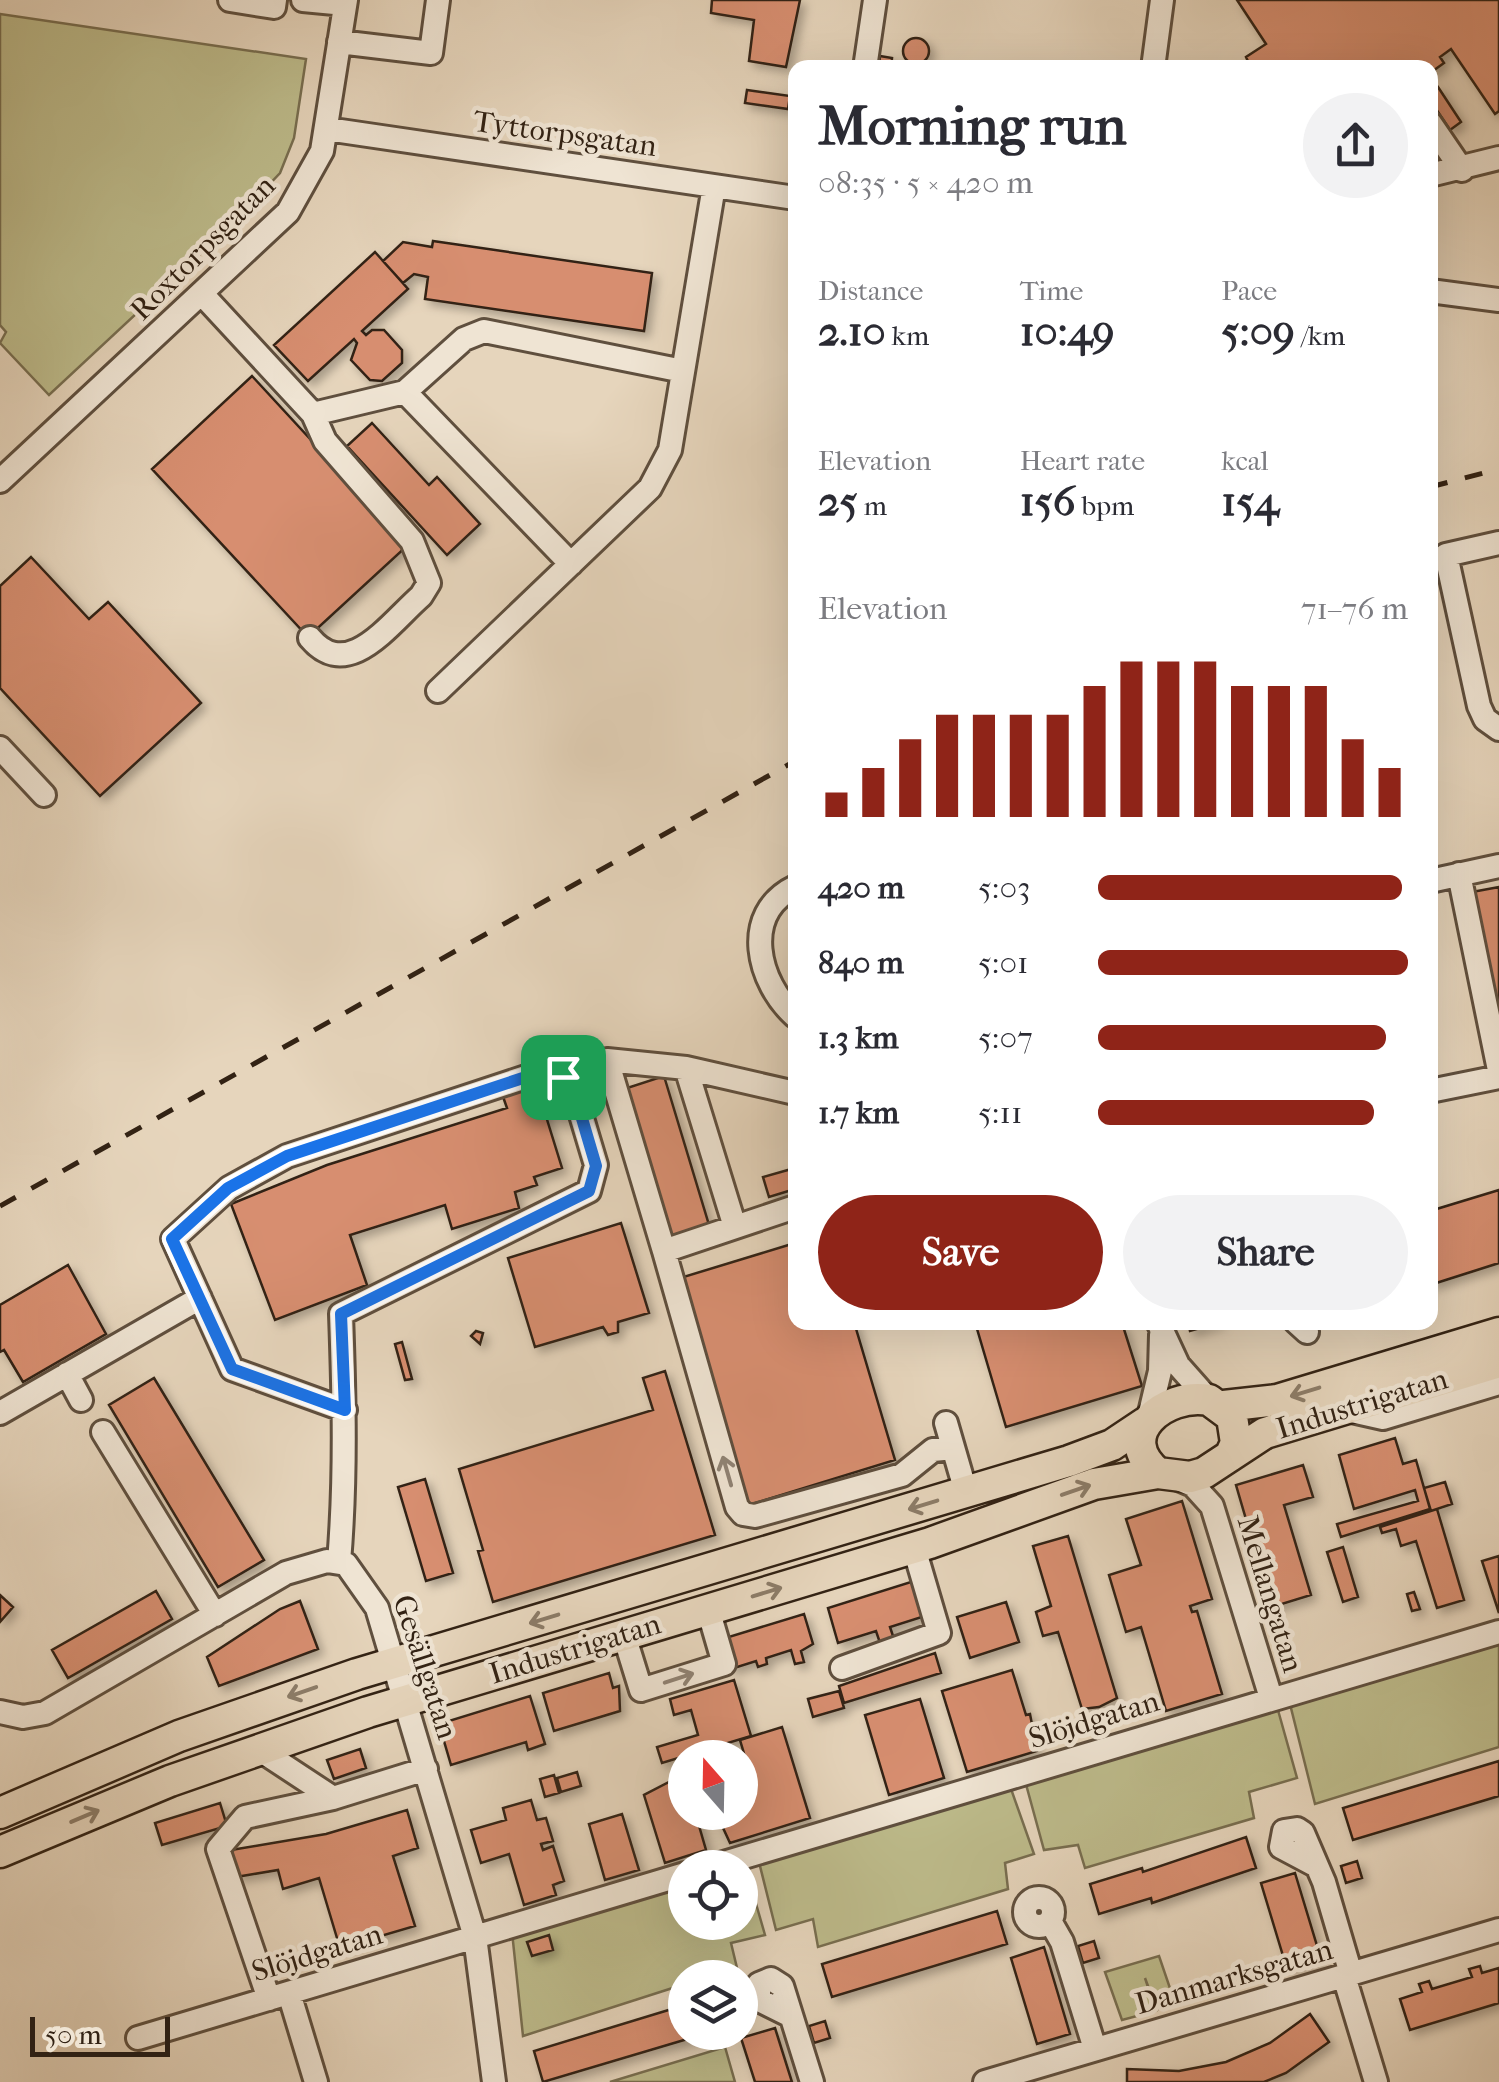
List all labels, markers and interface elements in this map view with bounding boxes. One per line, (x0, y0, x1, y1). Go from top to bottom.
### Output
button: share (1303, 93, 1408, 198)
text: Morning run (818, 94, 1126, 158)
street label: Tyttorpsgatan (471, 104, 660, 164)
text: 08:35 · 5 × 420 m (818, 164, 1033, 201)
street label: Roxtorpsgatan (123, 168, 283, 328)
text: Distance (818, 274, 923, 307)
text: Time (1020, 274, 1083, 307)
text: Pace (1221, 274, 1277, 307)
text: 2.10 (818, 307, 886, 356)
text: 10:49 (1020, 307, 1115, 356)
text: 5:09 (1221, 307, 1295, 356)
text: km (886, 319, 929, 352)
text: /km (1295, 319, 1345, 352)
text: Elevation (818, 444, 931, 477)
text: Heart rate (1020, 444, 1145, 477)
text: kcal (1221, 444, 1268, 477)
text: 25 (818, 477, 858, 526)
text: 156 (1020, 477, 1075, 526)
text: 154 (1221, 477, 1279, 526)
text: m (858, 489, 887, 522)
text: bpm (1075, 489, 1134, 522)
text: Elevation (818, 590, 947, 627)
text: 71–76 m (1301, 590, 1408, 627)
text: 420 m (818, 869, 904, 906)
text: 5:03 (978, 869, 1030, 906)
text: 840 m (818, 944, 904, 981)
text: 5:01 (978, 944, 1028, 981)
text: 1.3 km (818, 1019, 899, 1056)
text: 5:07 (978, 1019, 1033, 1056)
pin (521, 1035, 606, 1120)
icon: arrive (536, 1050, 591, 1105)
text: 1.7 km (818, 1094, 899, 1131)
text: 5:11 (978, 1094, 1022, 1131)
button: Save (818, 1195, 1103, 1310)
button: Share (1123, 1195, 1408, 1310)
street label: Industrigatan (1272, 1361, 1452, 1447)
one-way arrow (1290, 1384, 1321, 1402)
one-way arrow (717, 1455, 735, 1487)
one-way arrow (1059, 1480, 1091, 1498)
one-way arrow (908, 1497, 940, 1515)
street label: Mellangatan (1230, 1512, 1311, 1677)
one-way arrow (751, 1582, 782, 1600)
street label: Gesällgatan (385, 1591, 465, 1744)
street label: Industrigatan (485, 1606, 665, 1692)
one-way arrow (529, 1611, 560, 1629)
one-way arrow (663, 1668, 694, 1686)
street label: Slöjdgatan (1025, 1683, 1164, 1756)
one-way arrow (286, 1685, 318, 1703)
north arrow (668, 1740, 758, 1830)
map controls (668, 1740, 758, 2050)
one-way arrow (69, 1806, 99, 1824)
button: locate (668, 1850, 758, 1940)
street label: Slöjdgatan (248, 1916, 387, 1989)
street label: Danmarksgatan (1131, 1932, 1337, 2022)
button: layers (668, 1960, 758, 2050)
scale bar (30, 2012, 170, 2056)
text: 50 m (45, 2018, 102, 2051)

